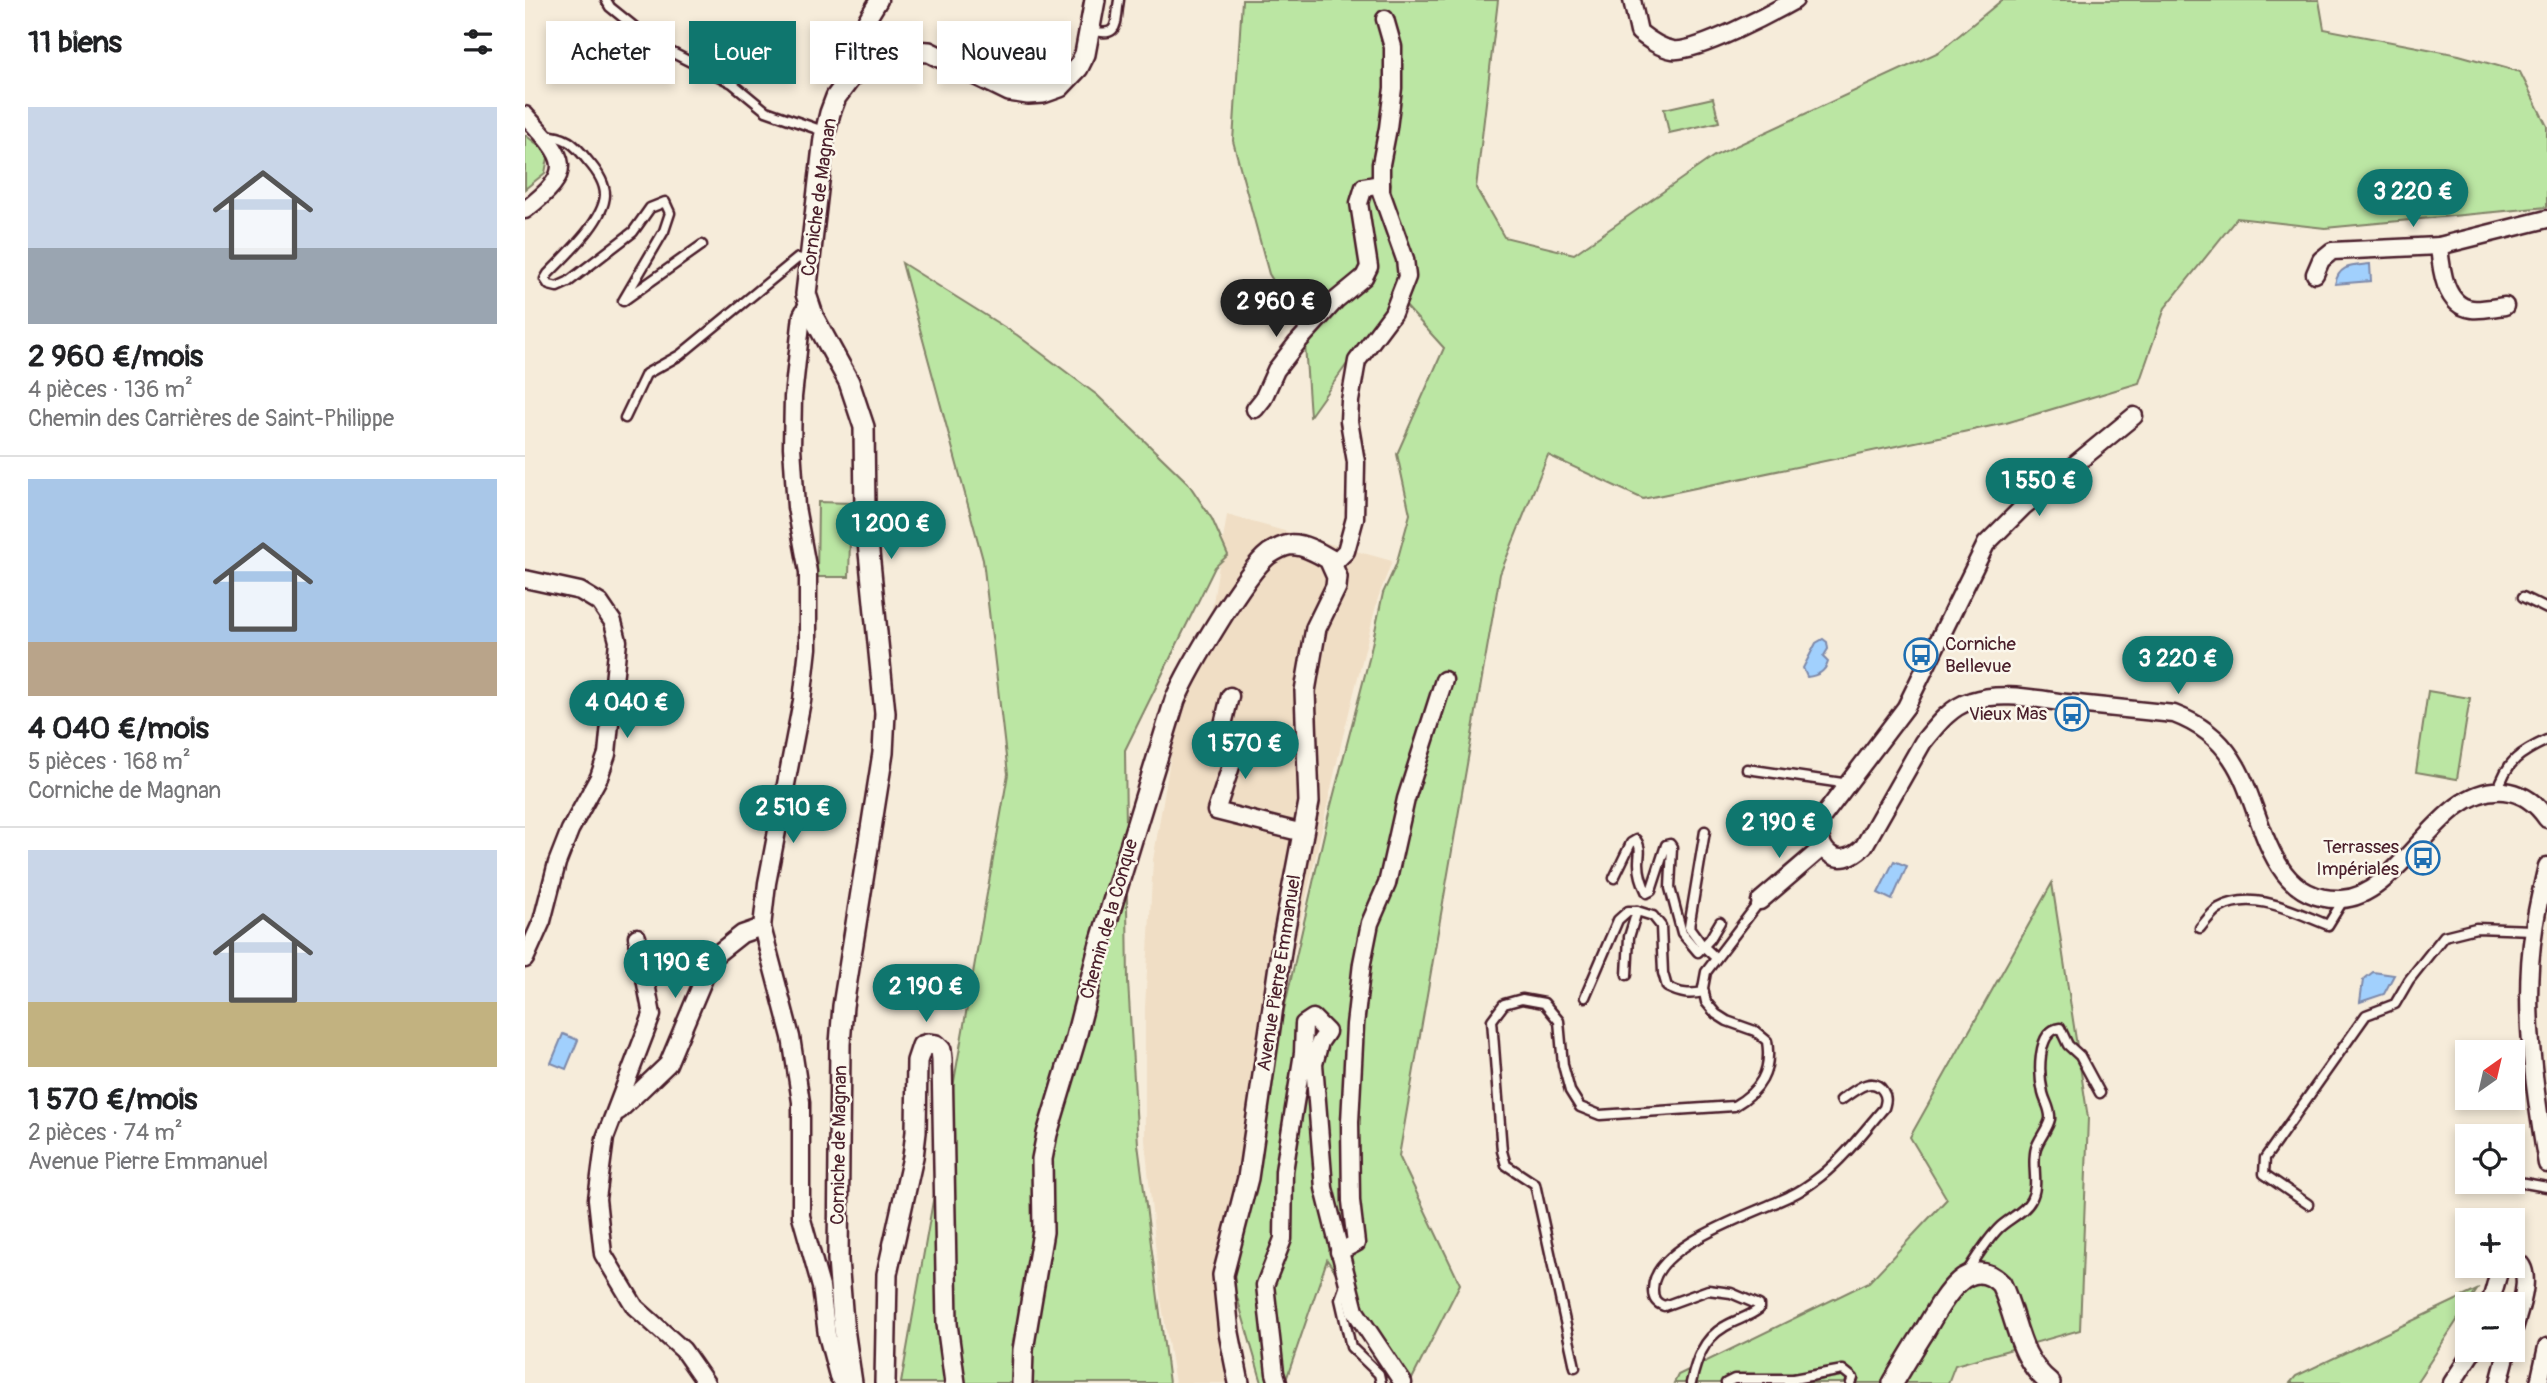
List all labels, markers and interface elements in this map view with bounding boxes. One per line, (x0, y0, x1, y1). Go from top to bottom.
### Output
chip: Acheter (546, 21, 675, 84)
chip: Louer (689, 21, 796, 84)
chip: Filtres (810, 21, 923, 84)
chip: Nouveau (937, 21, 1071, 84)
icon: filters (459, 23, 497, 61)
text: 11 biens (28, 24, 122, 61)
street label: Corniche de Magnan (796, 116, 842, 278)
icon: home (200, 152, 326, 278)
pin: 3 220 € (2348, 170, 2478, 229)
text: 3 220 € (2373, 177, 2453, 206)
pin: 2 960 € (1211, 280, 1341, 339)
text: 2 960 € (1237, 287, 1315, 316)
text: 2 960 €/mois (28, 338, 203, 375)
text: 4 pièces · 136 m² (28, 375, 193, 404)
text: Chemin des Carrières de Saint-Philippe (28, 404, 394, 433)
pin: 1 550 € (1974, 458, 2104, 518)
text: 1 550 € (2002, 466, 2076, 495)
pin: 1 200 € (826, 502, 956, 561)
text: 1 200 € (852, 509, 930, 538)
icon: home (200, 524, 326, 650)
place label: Corniche Bellevue (1945, 632, 2016, 678)
bus stop icon: Corniche Bellevue (1902, 636, 1940, 674)
pin: 3 220 € (2113, 636, 2243, 696)
text: 3 220 € (2138, 644, 2218, 673)
pin: 4 040 € (562, 680, 692, 740)
text: 4 040 € (585, 688, 669, 717)
bus stop icon: Vieux Mas (2053, 695, 2091, 733)
place label: Vieux Mas (1969, 702, 2047, 726)
text: 4 040 €/mois (28, 710, 209, 747)
pin: 1 570 € (1180, 722, 1310, 781)
text: 1 570 € (1208, 729, 1282, 758)
text: 5 pièces · 168 m² (28, 747, 191, 776)
text: Corniche de Magnan (28, 776, 221, 805)
pin: 2 510 € (728, 786, 858, 845)
text: 2 510 € (755, 793, 831, 822)
pin: 2 190 € (1714, 800, 1844, 860)
text: 2 190 € (1742, 808, 1816, 837)
place label: Terrasses Impériales (2316, 835, 2399, 881)
street label: Chemin de la Conque (1075, 836, 1144, 1002)
bus stop icon: Terrasses Impériales (2404, 839, 2442, 877)
street label: Avenue Pierre Emmanuel (1252, 873, 1306, 1073)
icon: home (200, 895, 326, 1021)
pin: 1 190 € (610, 940, 740, 1000)
text: 1 190 € (640, 948, 710, 977)
pin: 2 190 € (861, 964, 991, 1024)
text: 2 190 € (889, 972, 963, 1001)
north arrow (2455, 1040, 2525, 1110)
map controls (2455, 1040, 2525, 1362)
street label: Corniche de Magnan (826, 1065, 852, 1225)
text: 1 570 €/mois (28, 1081, 197, 1118)
text: 2 pièces · 74 m² (28, 1118, 183, 1147)
button: locate (2455, 1124, 2525, 1194)
text: Avenue Pierre Emmanuel (28, 1147, 268, 1176)
button: + (2455, 1208, 2525, 1278)
button: − (2455, 1292, 2525, 1362)

